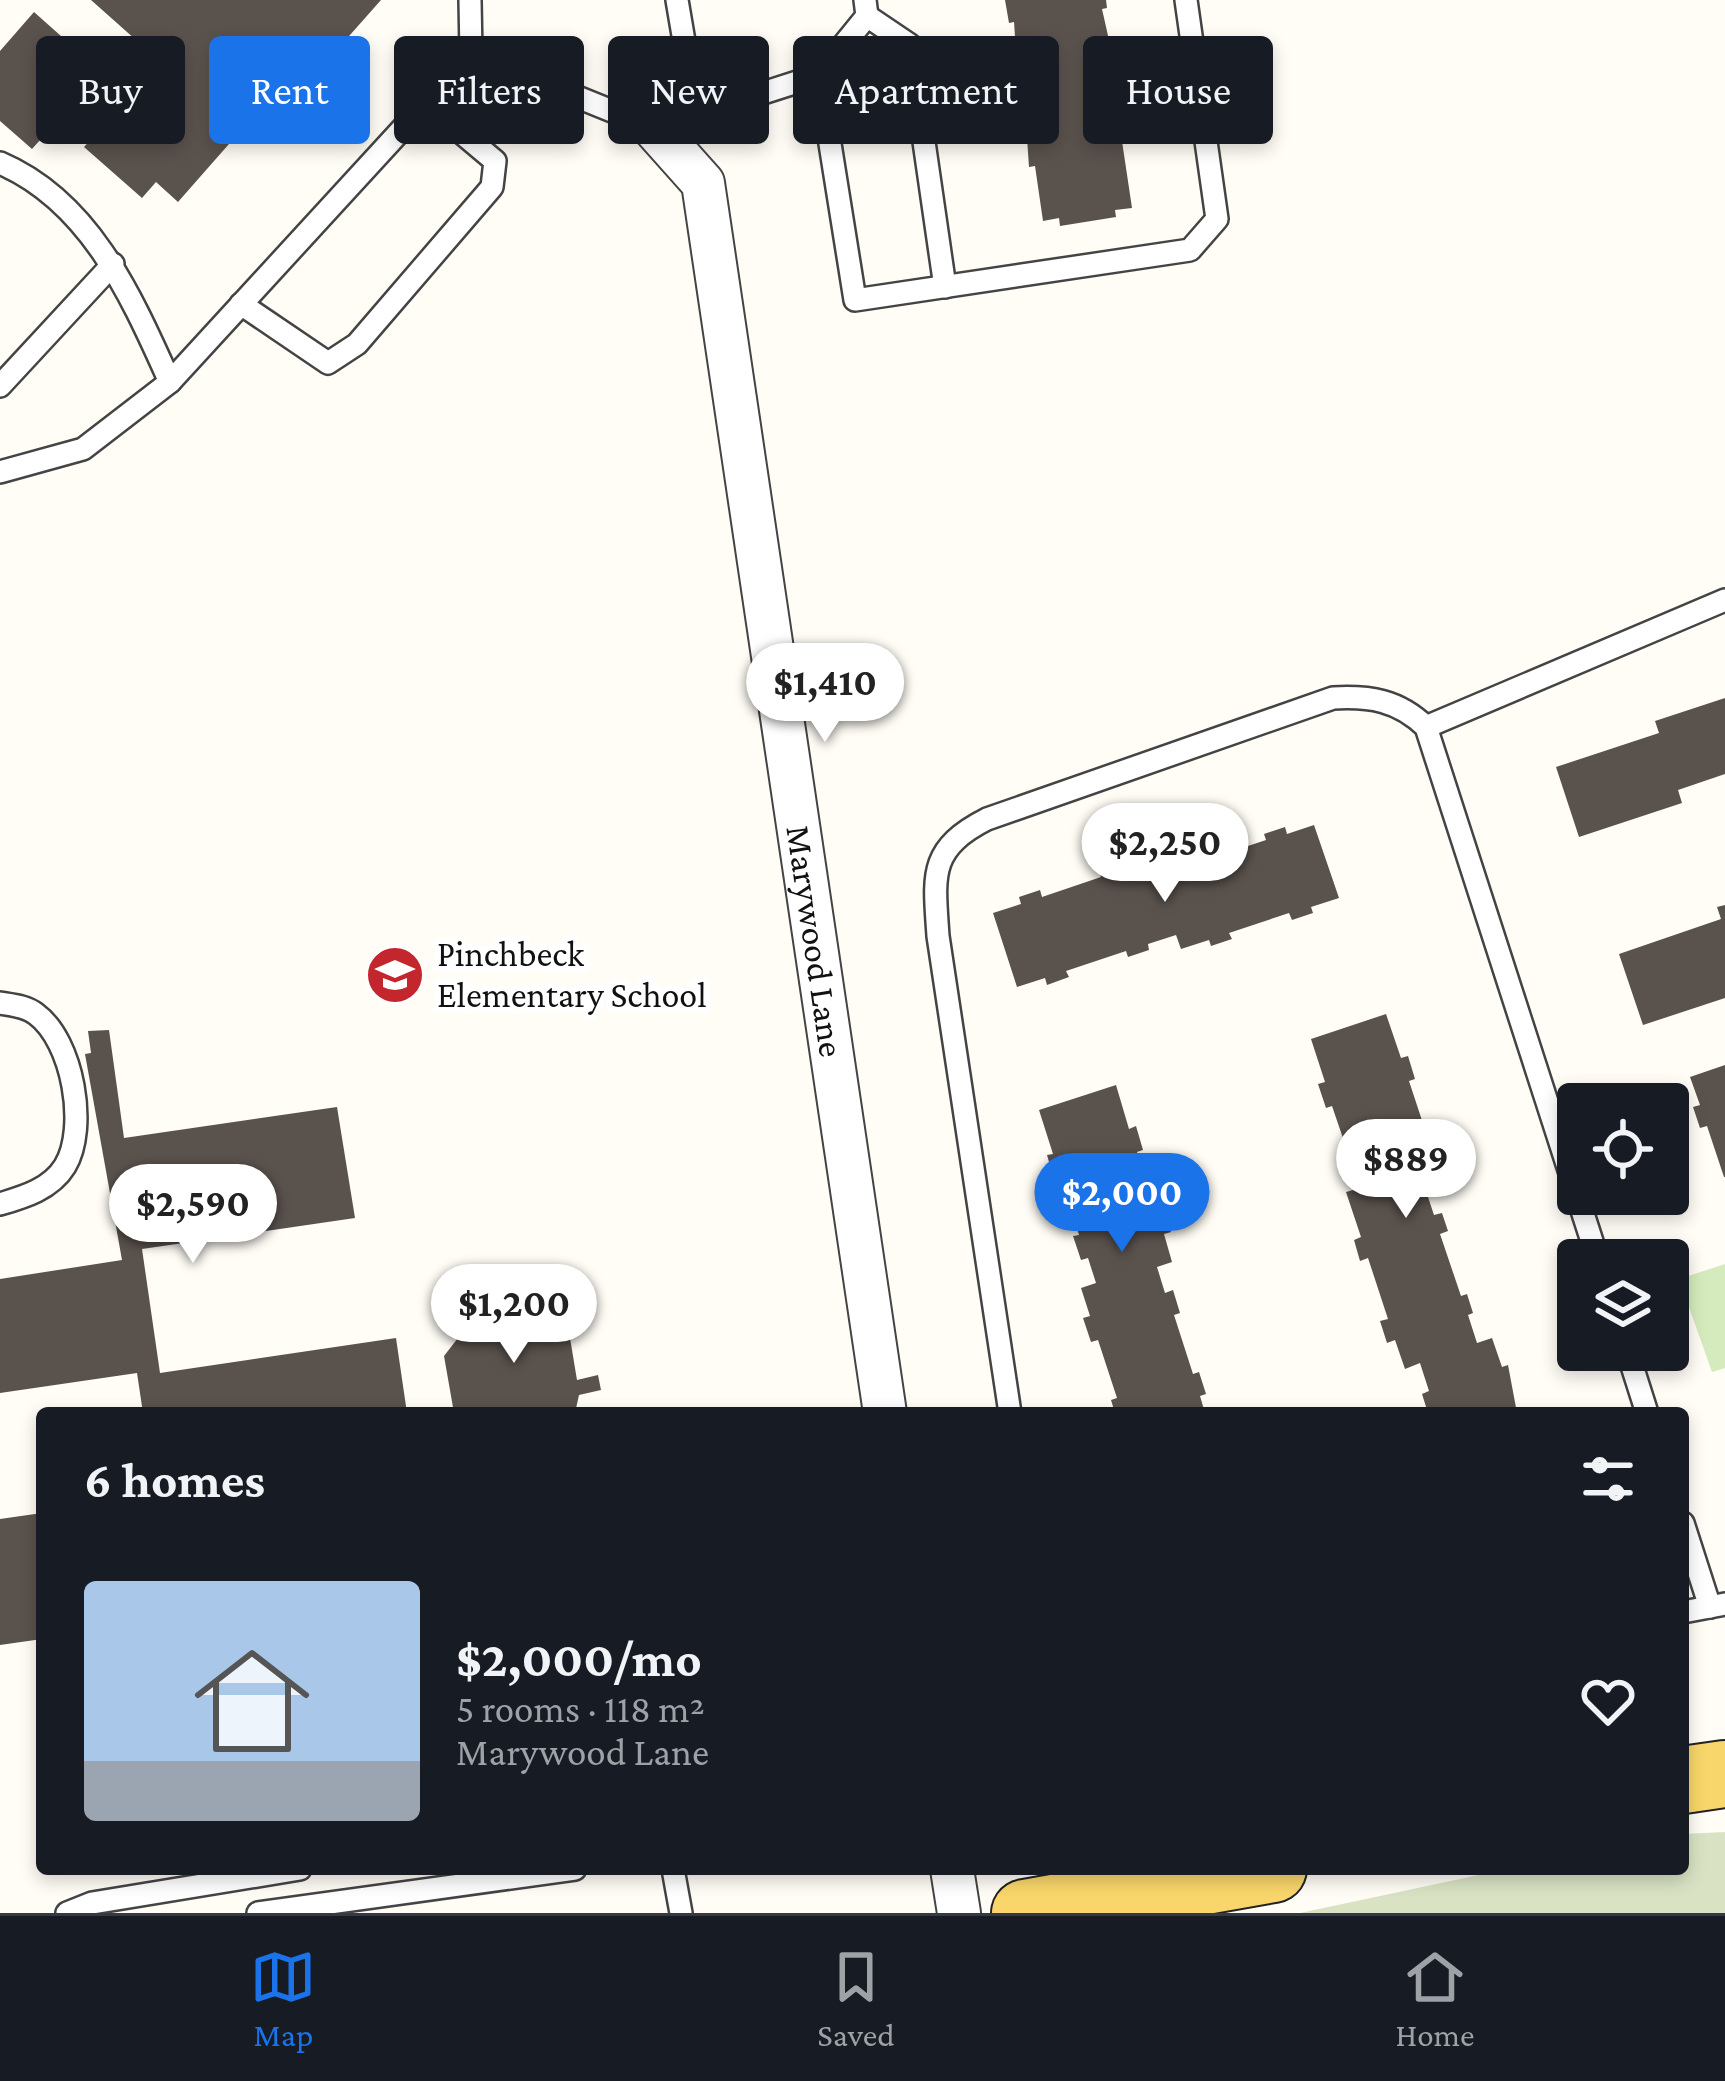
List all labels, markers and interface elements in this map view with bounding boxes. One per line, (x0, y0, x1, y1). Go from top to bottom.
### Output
chip: Buy (36, 36, 185, 144)
chip: Rent (209, 36, 370, 144)
chip: Filters (394, 36, 584, 144)
chip: New (608, 36, 769, 144)
chip: Apartment (793, 36, 1059, 144)
chip: House (1083, 36, 1273, 144)
pin: $1,410 (727, 643, 923, 745)
text: $1,410 (773, 660, 877, 703)
pin: $2,250 (1067, 803, 1263, 905)
text: $2,250 (1109, 820, 1221, 863)
street label: Marywood Lane (778, 823, 852, 1060)
place label: Pinchbeck Elementary School (437, 934, 707, 1015)
school or university icon: Pinchbeck Elementary School (364, 944, 426, 1006)
map controls (1557, 1083, 1689, 1371)
button: locate (1557, 1083, 1689, 1215)
pin: $889 (1335, 1119, 1477, 1221)
text: $889 (1363, 1136, 1449, 1179)
pin: $2,000 (1024, 1153, 1220, 1255)
pin: $2,590 (95, 1164, 291, 1266)
text: $2,000 (1061, 1170, 1183, 1213)
text: $2,590 (136, 1181, 250, 1224)
button: layers (1557, 1239, 1689, 1371)
pin: $1,200 (416, 1264, 612, 1366)
text: $1,200 (458, 1281, 570, 1324)
icon: filters (1575, 1446, 1641, 1512)
text: 6 homes (84, 1451, 265, 1508)
icon: home (180, 1629, 324, 1773)
text: $2,000/mo (456, 1630, 702, 1687)
icon: heart (1575, 1668, 1641, 1734)
text: 5 rooms · 118 m² (456, 1687, 705, 1730)
text: Marywood Lane (456, 1730, 709, 1773)
tab: Map (250, 1944, 316, 2053)
tab: Saved (817, 1944, 895, 2053)
tab: Home (1395, 1944, 1475, 2053)

